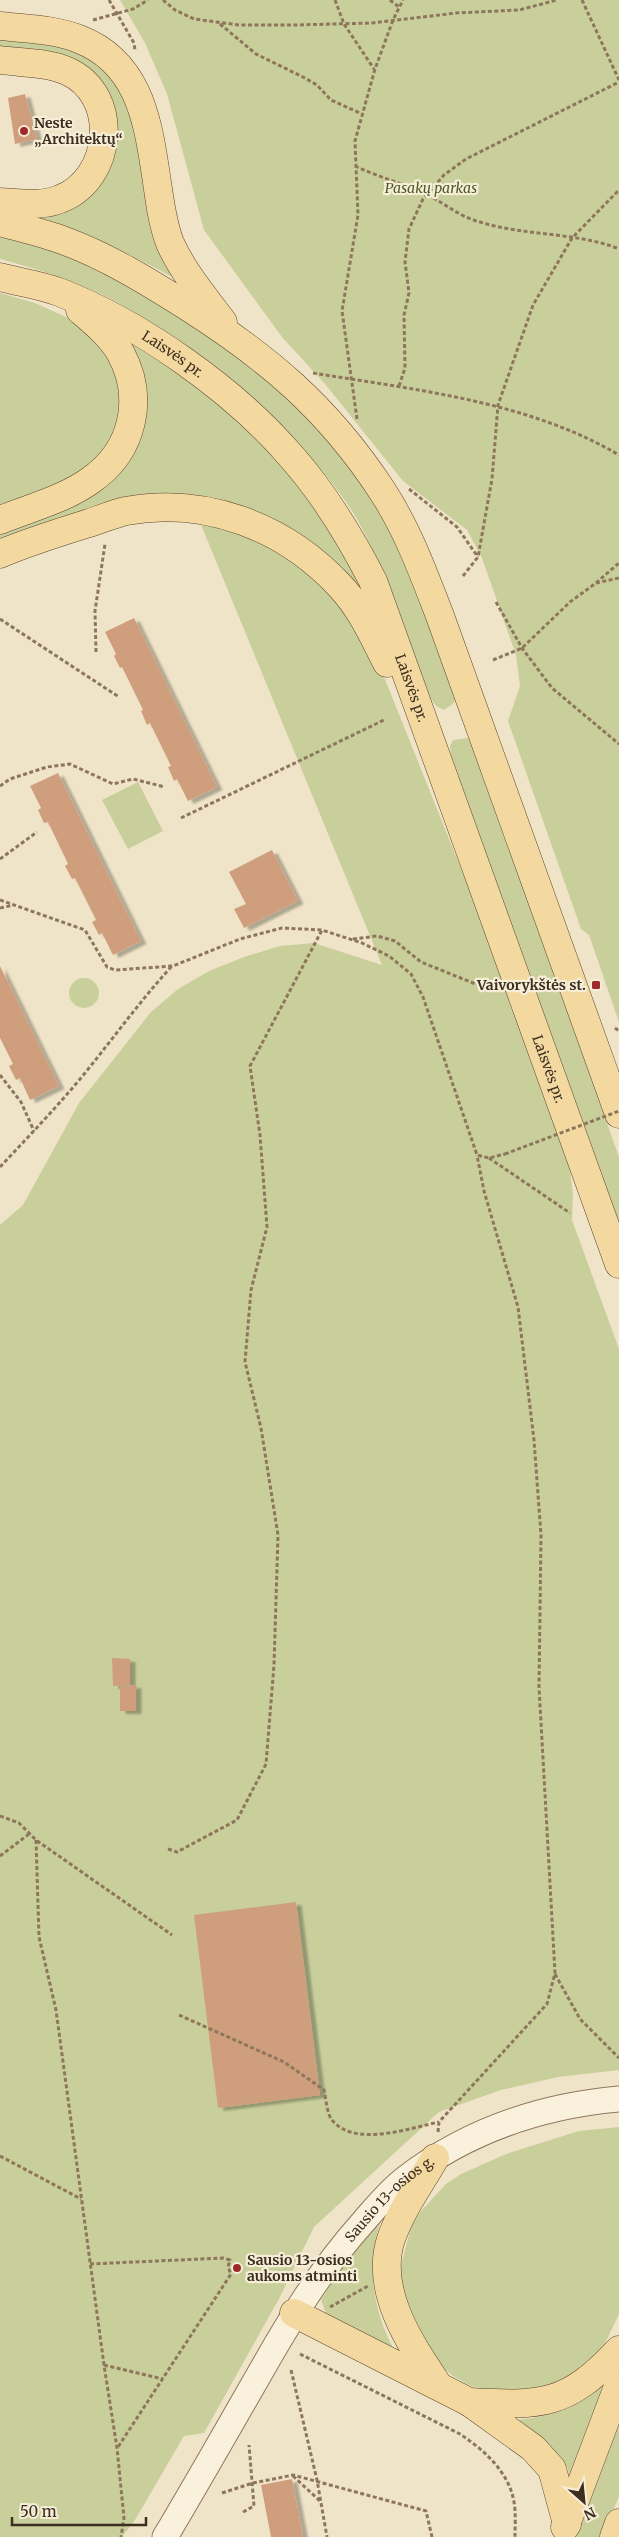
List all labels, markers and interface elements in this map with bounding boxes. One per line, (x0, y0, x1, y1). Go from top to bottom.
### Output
place label: Neste „Architektų“ (34, 114, 123, 148)
marker: Neste „Architektų“ (18, 125, 30, 137)
park label: Pasakų parkas (385, 179, 477, 197)
street label: Laisvės pr. (139, 327, 208, 382)
street label: Laisvės pr. (391, 651, 432, 724)
place label: Vaivorykštės st. (476, 976, 586, 994)
marker: Vaivorykštės st. (590, 979, 602, 991)
street label: Laisvės pr. (528, 1033, 569, 1106)
street label: Sausio 13-osios g. (341, 2152, 438, 2246)
place label: Sausio 13-osios aukoms atminti (247, 2251, 358, 2285)
marker: Sausio 13-osios aukoms atminti (231, 2262, 243, 2274)
north arrow (559, 2477, 609, 2527)
scale bar (12, 2494, 146, 2526)
text: 50 m (20, 2502, 57, 2521)
text: N (581, 2503, 599, 2524)

